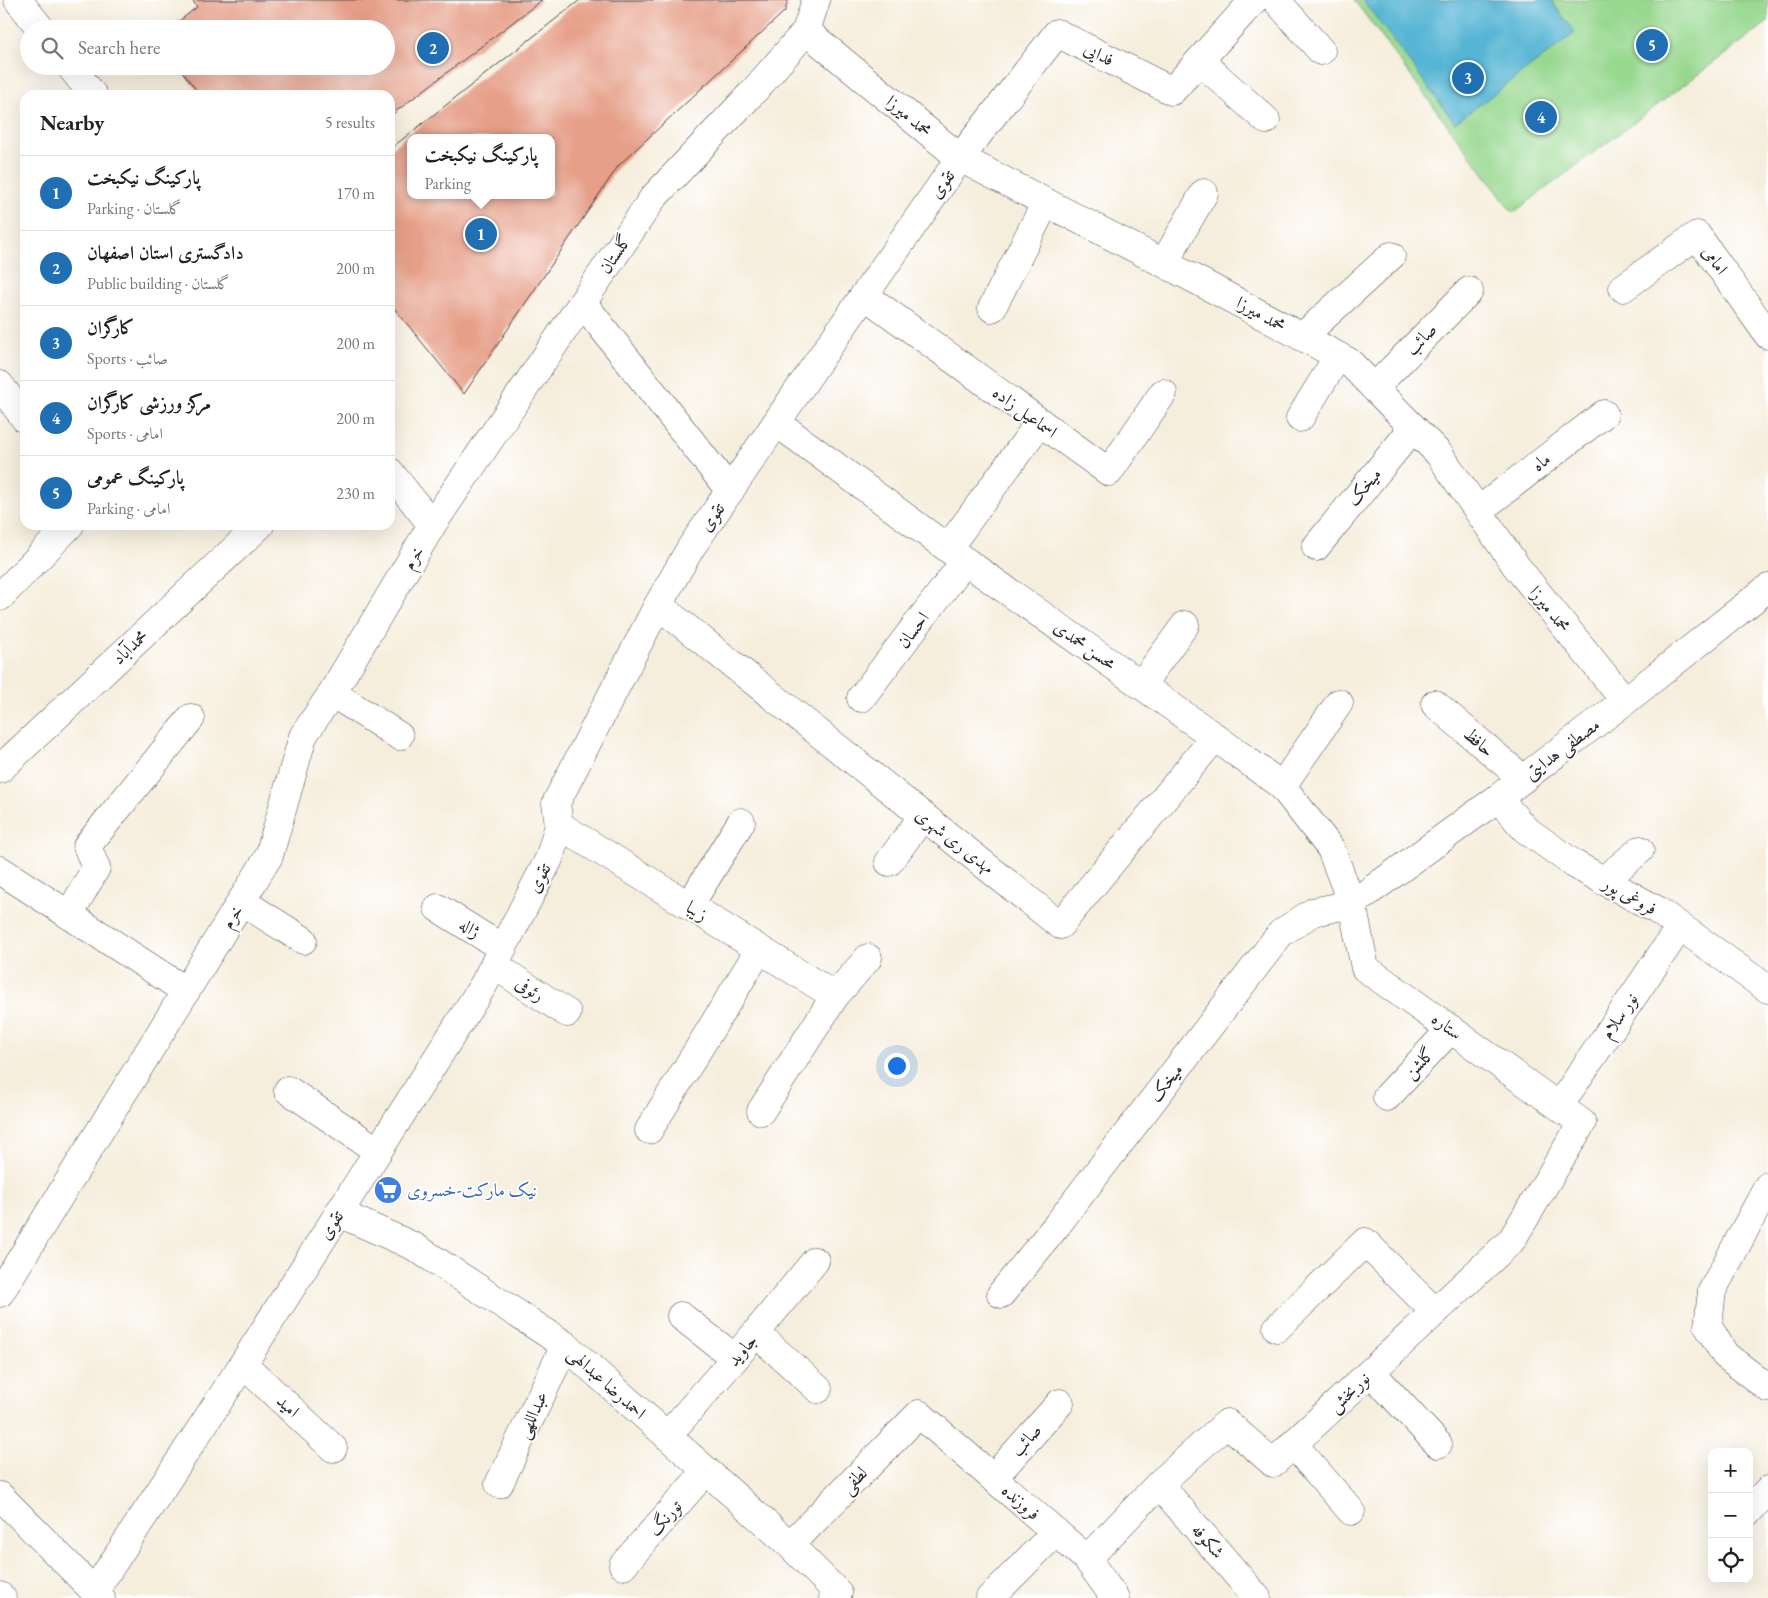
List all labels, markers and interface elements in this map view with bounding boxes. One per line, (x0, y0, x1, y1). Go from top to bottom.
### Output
search box (20, 20, 395, 75)
pin: 5 (1636, 26, 1668, 64)
pin: 2 (417, 29, 449, 67)
icon: search (38, 34, 66, 62)
text: Search here (78, 35, 160, 60)
street label: فدایی (1080, 36, 1118, 72)
pin: 3 (1452, 59, 1484, 97)
street label: محمد میرزا (882, 90, 937, 142)
pin: 4 (1525, 98, 1557, 136)
text: Nearby (40, 109, 104, 136)
text: 5 results (325, 112, 375, 133)
popup (407, 134, 555, 199)
text: پارکینگ نیکبخت (424, 142, 538, 167)
street label: تقوی (924, 164, 960, 203)
text: پارکینگ نیکبخت (87, 165, 200, 190)
text: Parking (424, 173, 471, 194)
text: 1 (52, 183, 60, 204)
text: 170 m (336, 183, 375, 204)
text: Parking · گلستان (87, 198, 181, 219)
pin: 1 (465, 215, 497, 253)
street label: گلستان (593, 229, 636, 278)
text: دادگستری استان اصفهان (87, 240, 244, 265)
street label: امامی (1697, 241, 1734, 279)
text: 2 (52, 258, 60, 279)
text: 200 m (336, 258, 375, 279)
text: Public building · گلستان (87, 273, 229, 294)
street label: محمد میرزا (1232, 291, 1290, 337)
text: کارگران (87, 315, 135, 340)
street label: صائب (1400, 318, 1441, 360)
text: 3 (52, 333, 60, 354)
text: 200 m (336, 333, 375, 354)
text: Sports · صائب (87, 348, 168, 369)
street label: اسماعیل زاده (987, 380, 1062, 444)
text: مرکز ورزشی کارگران (87, 390, 211, 415)
text: 4 (52, 408, 60, 429)
text: 200 m (336, 408, 375, 429)
text: Sports · امامی (87, 423, 163, 444)
street label: ماه (1527, 447, 1555, 476)
street label: میخک (1341, 463, 1386, 510)
text: پارکینگ عمومی (87, 465, 184, 490)
text: 5 (52, 483, 60, 504)
text: 230 m (336, 483, 375, 504)
street label: تقوی (694, 497, 730, 536)
text: Parking · امامی (87, 498, 170, 519)
street label: خرم (397, 542, 433, 577)
street label: محمد میرزا (1525, 581, 1576, 637)
street label: احسان (891, 607, 934, 653)
street label: محسن محمدی (1049, 615, 1121, 675)
street label: محمدآباد (107, 624, 153, 669)
street label: مصطفی هدایتی (1519, 713, 1605, 786)
street label: حافظ (1459, 722, 1500, 761)
street label: مهدی ری شهری (910, 803, 1000, 880)
street label: تقوی (521, 859, 556, 896)
street label: فروغی پور (1596, 870, 1661, 922)
street label: زیبا (682, 895, 712, 927)
street label: خرم (215, 900, 252, 936)
street label: ژاله (455, 912, 485, 943)
street label: رئوفی (512, 971, 549, 1006)
street label: نور سلام (1595, 988, 1647, 1046)
street label: ستاره (1427, 1007, 1467, 1044)
street label: گلشن (1398, 1042, 1440, 1084)
your location (884, 1053, 910, 1079)
street label: میخک (1143, 1059, 1188, 1107)
supermarket icon: نیک مارکت-خسروی (373, 1175, 403, 1205)
place label: نیک مارکت-خسروی (407, 1178, 537, 1202)
street label: تقوی (313, 1205, 349, 1244)
street label: جاوید (721, 1329, 762, 1371)
street label: احمدرضا عبدالهی (563, 1342, 651, 1425)
street label: نوربخش (1323, 1366, 1375, 1418)
street label: عبداللهی (511, 1387, 553, 1443)
street label: امید (272, 1389, 305, 1422)
street label: صائب (1005, 1419, 1046, 1461)
map controls (1708, 1448, 1753, 1583)
button: + (1708, 1448, 1753, 1493)
street label: لطفی (835, 1461, 874, 1500)
street label: فروزنده (996, 1478, 1046, 1526)
button: − (1708, 1493, 1753, 1538)
street label: تورنگ (643, 1494, 687, 1541)
street label: شکوفه (1187, 1518, 1230, 1563)
button: locate (1708, 1538, 1753, 1583)

